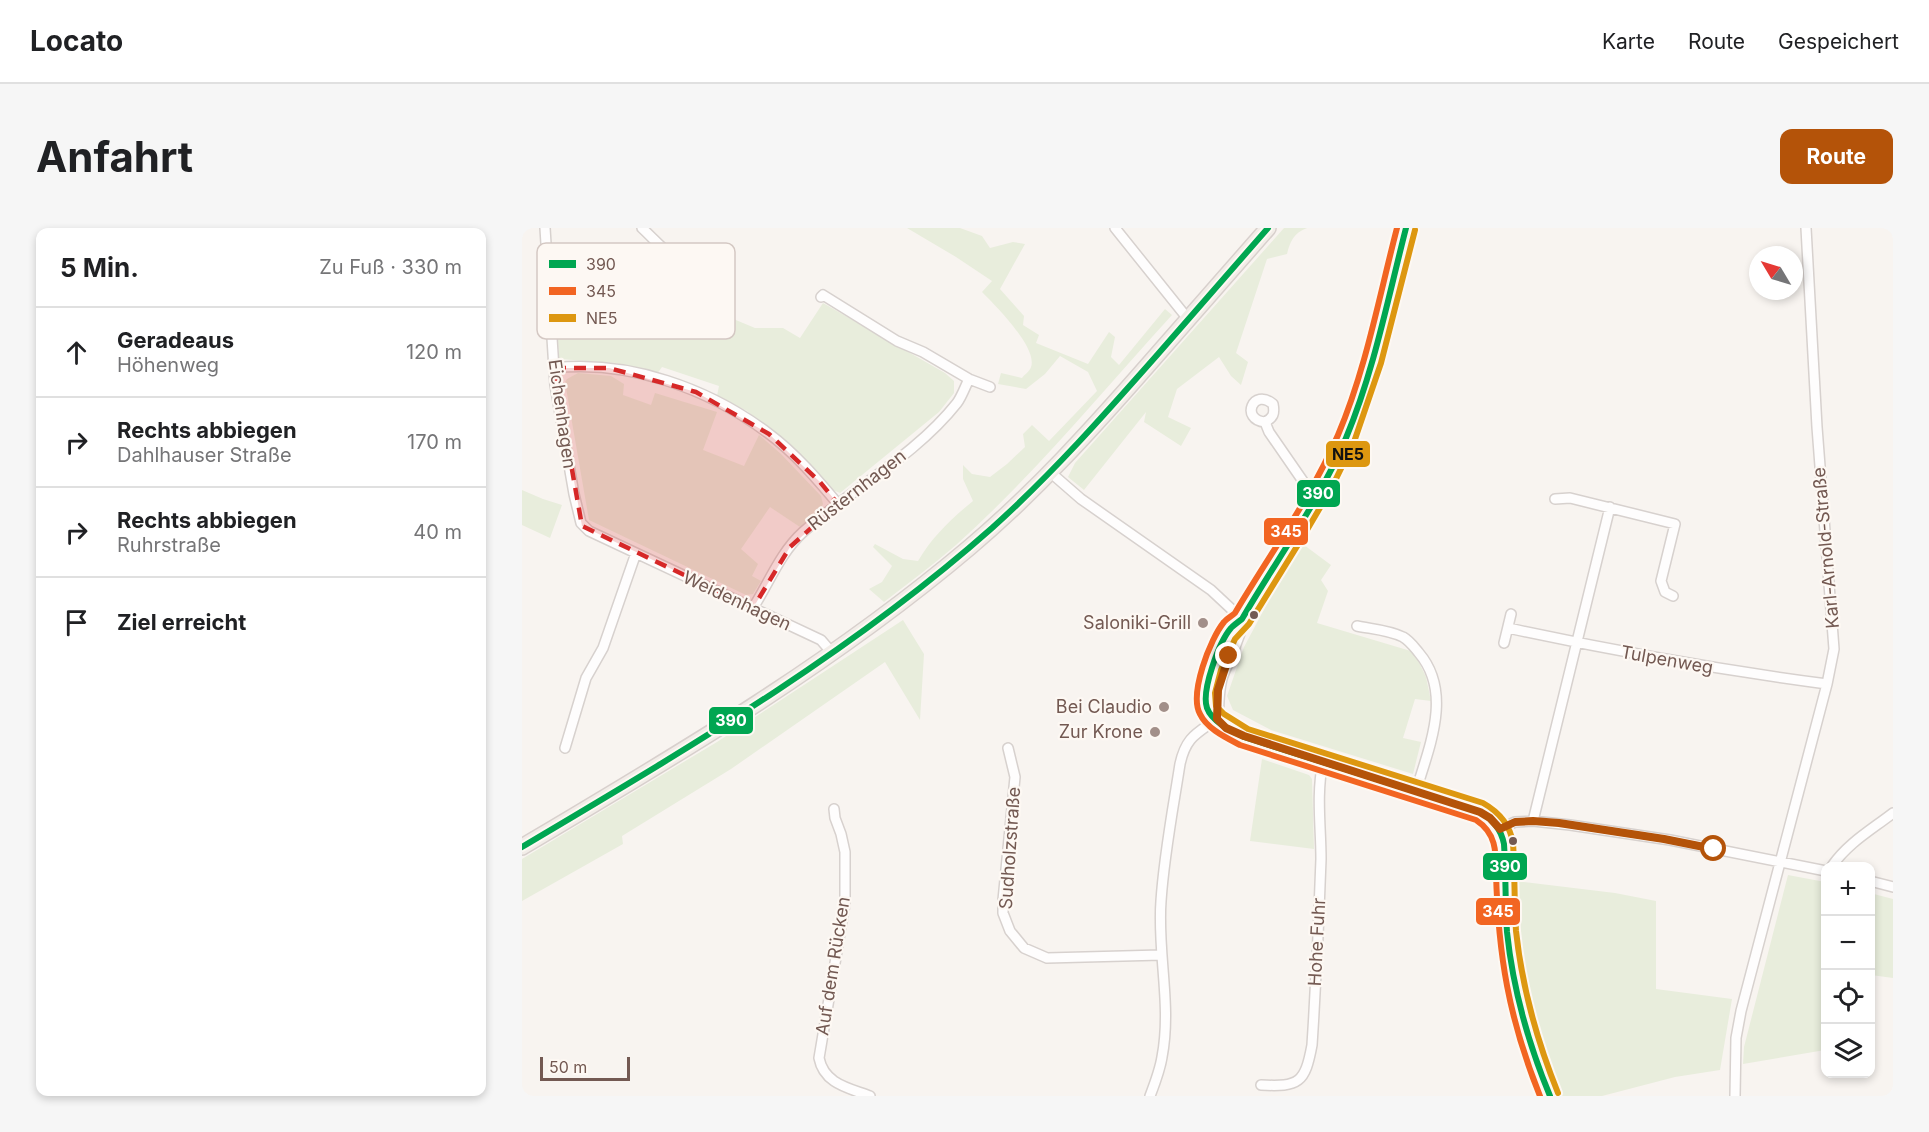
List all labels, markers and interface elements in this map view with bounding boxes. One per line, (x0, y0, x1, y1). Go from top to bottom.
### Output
text: Locato (30, 24, 123, 58)
text: Karte (1602, 29, 1655, 54)
text: Route (1688, 29, 1745, 54)
text: Gespeichert (1778, 29, 1899, 54)
button: Route (1780, 129, 1893, 184)
text: Anfahrt (36, 131, 193, 182)
legend (537, 243, 735, 339)
north arrow (1749, 246, 1803, 300)
text: 5 Min. (60, 252, 139, 283)
text: 390 (586, 254, 616, 274)
text: Zu Fuß · 330 m (319, 255, 462, 279)
text: 345 (586, 281, 616, 301)
text: NE5 (586, 308, 617, 328)
text: Geradeaus (117, 327, 234, 353)
icon: ahead (60, 336, 93, 369)
text: 120 m (406, 340, 462, 364)
text: Höhenweg (117, 353, 219, 377)
street label: Eichenhagen (544, 358, 581, 470)
text: Rechts abbiegen (117, 417, 297, 443)
icon: right (60, 426, 93, 459)
text: 170 m (407, 430, 462, 454)
line badge: NE5 (1325, 440, 1371, 468)
text: Dahlhauser Straße (117, 443, 292, 467)
text: NE5 (1332, 444, 1364, 464)
street label: Rüsternhagen (804, 445, 910, 534)
street label: Karl-Arnold-Straße (1808, 467, 1843, 630)
line badge: 390 (1296, 479, 1341, 508)
text: 390 (1302, 483, 1334, 503)
text: Rechts abbiegen (117, 507, 297, 533)
icon: right (60, 516, 93, 549)
line badge: 345 (1263, 517, 1309, 546)
text: 40 m (413, 520, 462, 544)
text: 345 (1270, 521, 1302, 541)
text: Ruhrstraße (117, 533, 221, 557)
street label: Weidenhagen (680, 566, 795, 635)
icon: arrive (60, 606, 93, 639)
text: Ziel erreicht (117, 609, 246, 635)
unlabelled marker (1248, 609, 1260, 621)
place label: Saloniki-Grill (1083, 612, 1191, 633)
marker: Saloniki-Grill (1196, 616, 1210, 630)
street label: Tulpenweg (1619, 641, 1715, 678)
route end (1215, 642, 1241, 668)
place label: Bei Claudio (1056, 696, 1152, 717)
marker: Bei Claudio (1157, 700, 1171, 714)
line badge: 390 (708, 706, 754, 735)
text: 390 (715, 710, 747, 730)
place label: Zur Krone (1059, 721, 1143, 742)
marker: Zur Krone (1148, 725, 1162, 739)
street label: Sudholzstraße (995, 786, 1024, 910)
unlabelled marker (1507, 835, 1519, 847)
route start (1700, 835, 1726, 861)
line badge: 390 (1482, 852, 1528, 881)
text: 390 (1489, 856, 1521, 876)
map controls (1821, 862, 1875, 1078)
button: + (1821, 862, 1875, 916)
street label: Auf dem Rücken (811, 895, 854, 1037)
street label: Hohe Fuhr (1304, 897, 1329, 987)
line badge: 345 (1475, 897, 1521, 926)
text: 345 (1482, 901, 1514, 921)
button: − (1821, 916, 1875, 970)
button: locate (1821, 970, 1875, 1024)
button: layers (1821, 1024, 1875, 1078)
scale bar (540, 1054, 630, 1082)
text: 50 m (549, 1057, 587, 1077)

